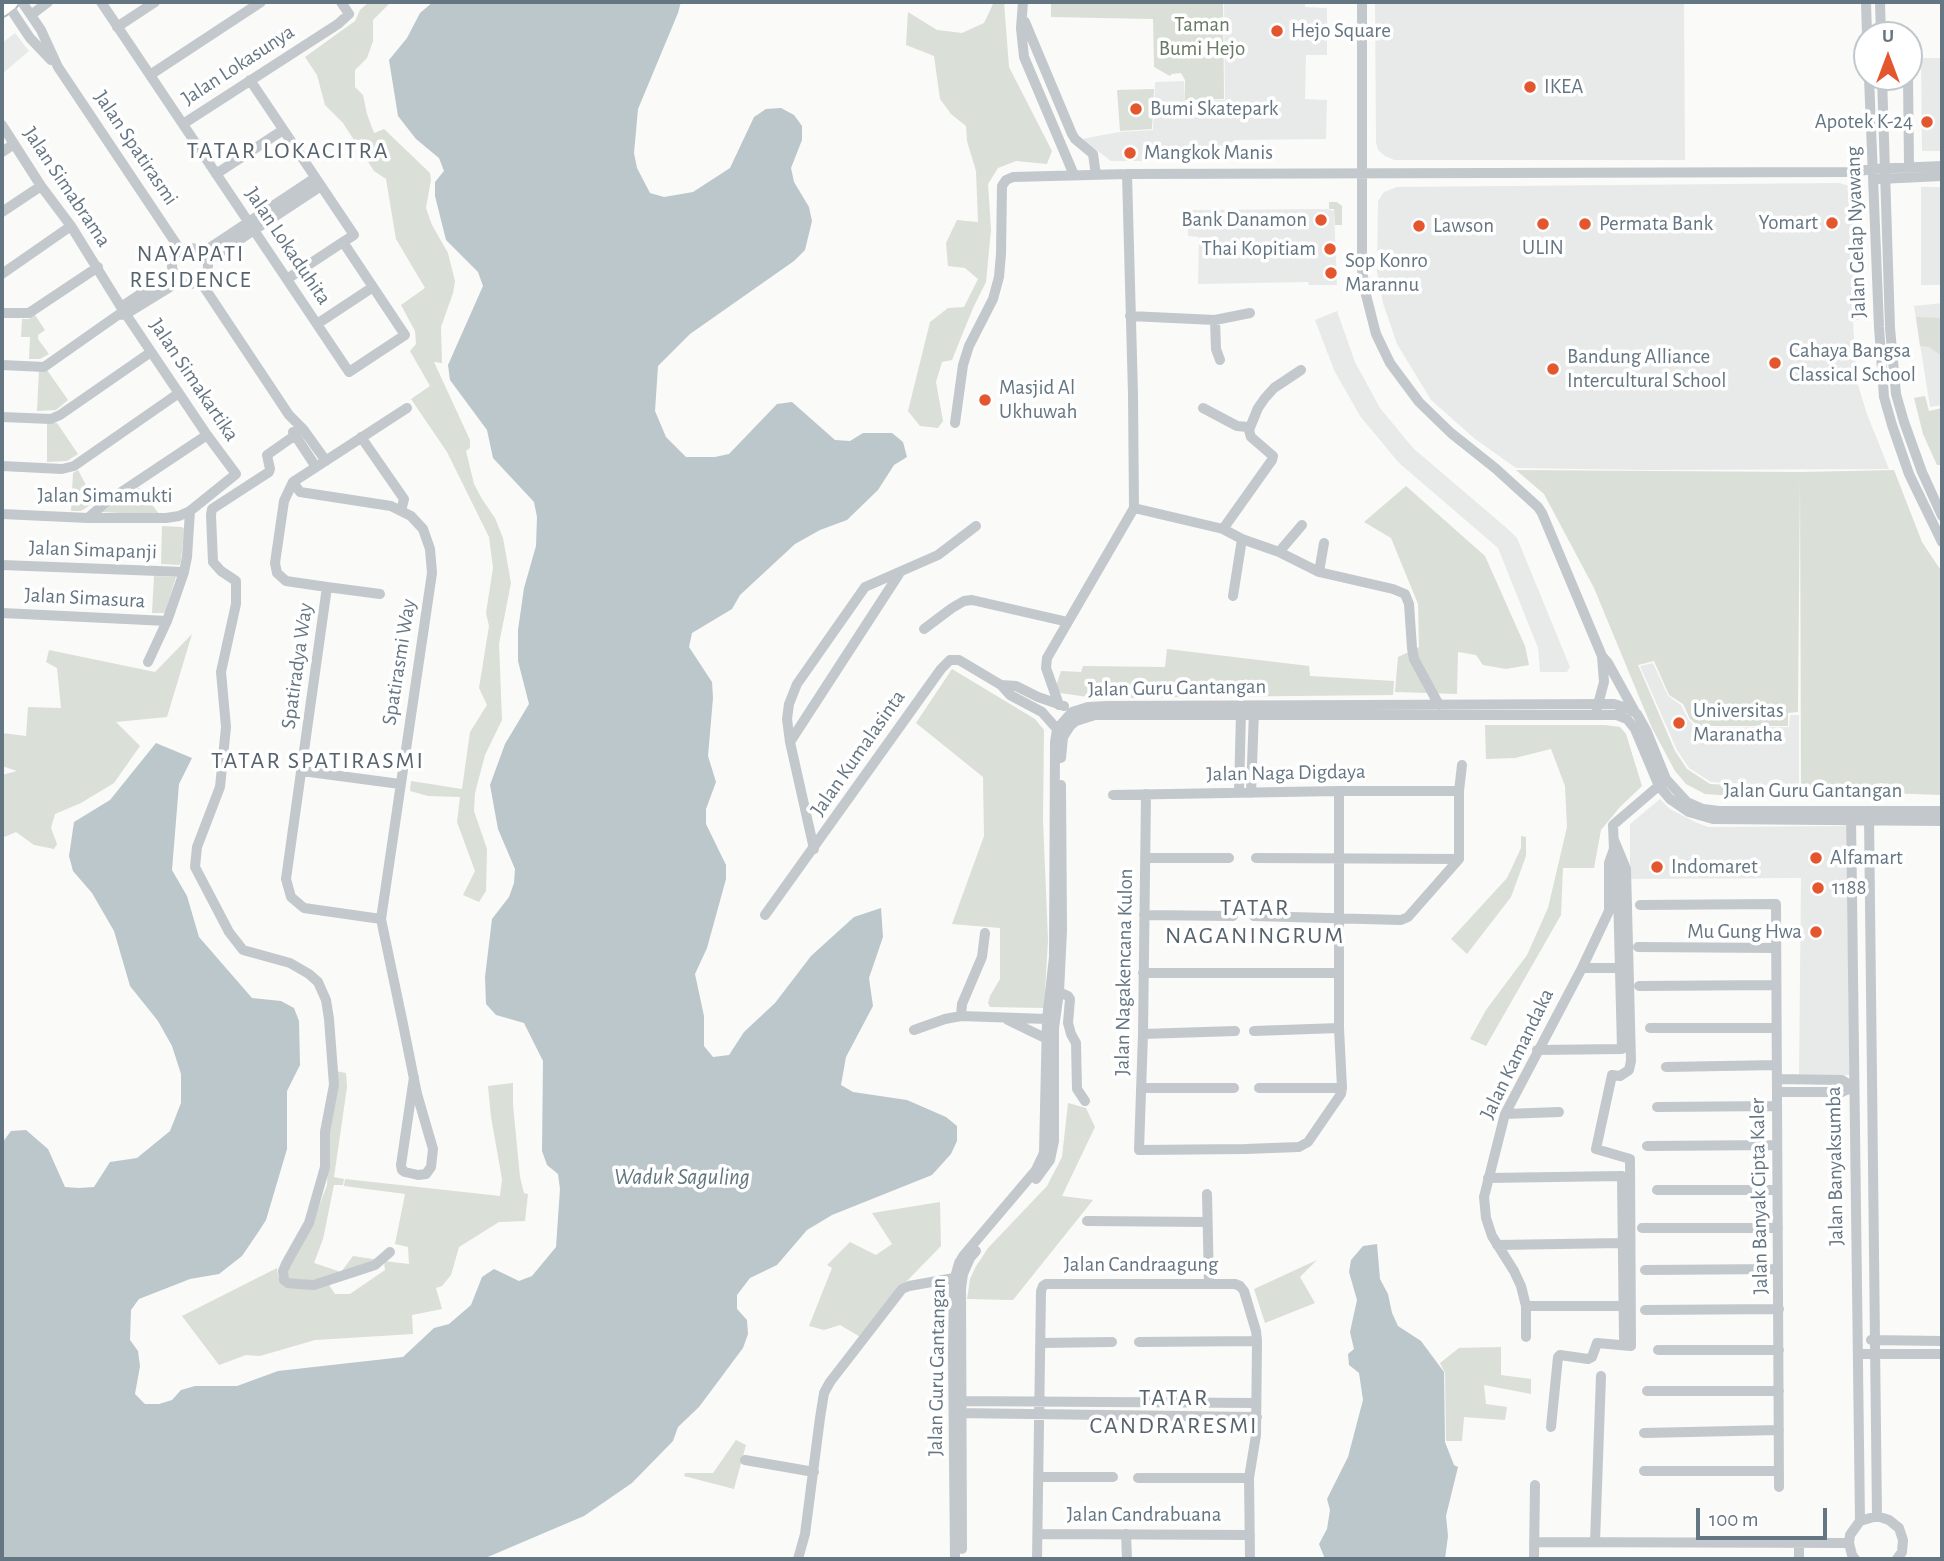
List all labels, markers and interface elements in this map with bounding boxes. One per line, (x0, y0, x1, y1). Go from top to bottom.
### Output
park label: Taman Bumi Hejo (1159, 12, 1245, 62)
place label: Hejo Square (1291, 18, 1391, 44)
street label: Jalan Lokasunya (177, 19, 299, 111)
north arrow (1853, 21, 1923, 91)
marker: Hejo Square (1269, 23, 1285, 39)
text: U (1882, 27, 1894, 46)
place label: IKEA (1544, 74, 1583, 100)
marker: IKEA (1522, 79, 1538, 95)
street label: Jalan Spatirasmi (88, 86, 184, 210)
place label: Bumi Skatepark (1150, 96, 1278, 122)
marker: Bumi Skatepark (1128, 101, 1144, 117)
place label: Apotek K-24 (1815, 109, 1913, 135)
marker: Apotek K-24 (1919, 114, 1935, 130)
street label: Jalan Simabrama (18, 122, 116, 252)
district label: TATAR LOKACITRA (188, 137, 388, 165)
place label: Mangkok Manis (1144, 140, 1273, 166)
marker: Mangkok Manis (1122, 145, 1138, 161)
street label: Jalan Gelap Nyawang (1840, 146, 1872, 318)
street label: Jalan Lokaduhita (239, 182, 337, 310)
place label: Bank Danamon (1181, 207, 1307, 233)
place label: Yomart (1758, 210, 1818, 236)
place label: Permata Bank (1599, 211, 1713, 237)
marker: Bank Danamon (1313, 212, 1329, 228)
place label: Lawson (1433, 213, 1494, 239)
marker: Yomart (1824, 215, 1840, 231)
marker: ULIN (1535, 216, 1551, 232)
marker: Permata Bank (1577, 216, 1593, 232)
marker: Lawson (1411, 218, 1427, 234)
place label: ULIN (1522, 235, 1564, 261)
place label: Thai Kopitiam (1202, 236, 1316, 262)
district label: NAYAPATI RESIDENCE (131, 240, 251, 294)
marker: Thai Kopitiam (1322, 241, 1338, 257)
place label: Sop Konro Marannu (1345, 248, 1428, 298)
marker: Sop Konro Marannu (1323, 265, 1339, 281)
street label: Jalan Simakartika (144, 314, 244, 446)
place label: Cahaya Bangsa Classical School (1789, 338, 1916, 388)
place label: Bandung Alliance Intercultural School (1567, 344, 1727, 394)
marker: Cahaya Bangsa Classical School (1767, 355, 1783, 371)
marker: Bandung Alliance Intercultural School (1545, 361, 1561, 377)
place label: Masjid Al Ukhuwah (999, 375, 1078, 425)
marker: Masjid Al Ukhuwah (977, 392, 993, 408)
street label: Jalan Simamukti (38, 483, 172, 509)
street label: Jalan Simapanji (29, 535, 157, 565)
street label: Jalan Simasura (24, 582, 146, 614)
street label: Spatirasmi Way (377, 597, 421, 727)
street label: Spatiradya Way (276, 601, 318, 731)
street label: Jalan Guru Gantangan (1088, 674, 1266, 702)
street label: Jalan Kumalasinta (805, 685, 911, 821)
place label: Universitas Maranatha (1693, 698, 1784, 748)
marker: Universitas Maranatha (1671, 715, 1687, 731)
district label: TATAR SPATIRASMI (213, 747, 423, 775)
street label: Jalan Naga Digdaya (1206, 759, 1366, 787)
street label: Jalan Guru Gantangan (1724, 778, 1902, 804)
place label: Alfamart (1830, 845, 1903, 871)
marker: Alfamart (1808, 850, 1824, 866)
place label: Indomaret (1671, 854, 1758, 880)
marker: Indomaret (1649, 859, 1665, 875)
street label: Jalan Nagakencana Kulon (1110, 868, 1138, 1076)
place label: 1188 (1832, 875, 1866, 901)
marker: 1188 (1810, 880, 1826, 896)
district label: TATAR NAGANINGRUM (1166, 894, 1344, 950)
place label: Mu Gung Hwa (1687, 919, 1802, 945)
marker: Mu Gung Hwa (1808, 924, 1824, 940)
street label: Jalan Kamandaka (1475, 985, 1559, 1123)
street label: Jalan Banyaksumba (1821, 1086, 1849, 1246)
street label: Jalan Banyak Cipta Kaler (1745, 1098, 1773, 1294)
water label: Waduk Saguling (614, 1163, 750, 1191)
street label: Jalan Candraagung (1064, 1252, 1218, 1278)
street label: Jalan Guru Gantangan (923, 1278, 951, 1456)
district label: TATAR CANDRARESMI (1091, 1384, 1257, 1440)
scale bar (1699, 1494, 1830, 1538)
street label: Jalan Candrabuana (1067, 1502, 1221, 1528)
text: 100 m (1709, 1509, 1759, 1530)

